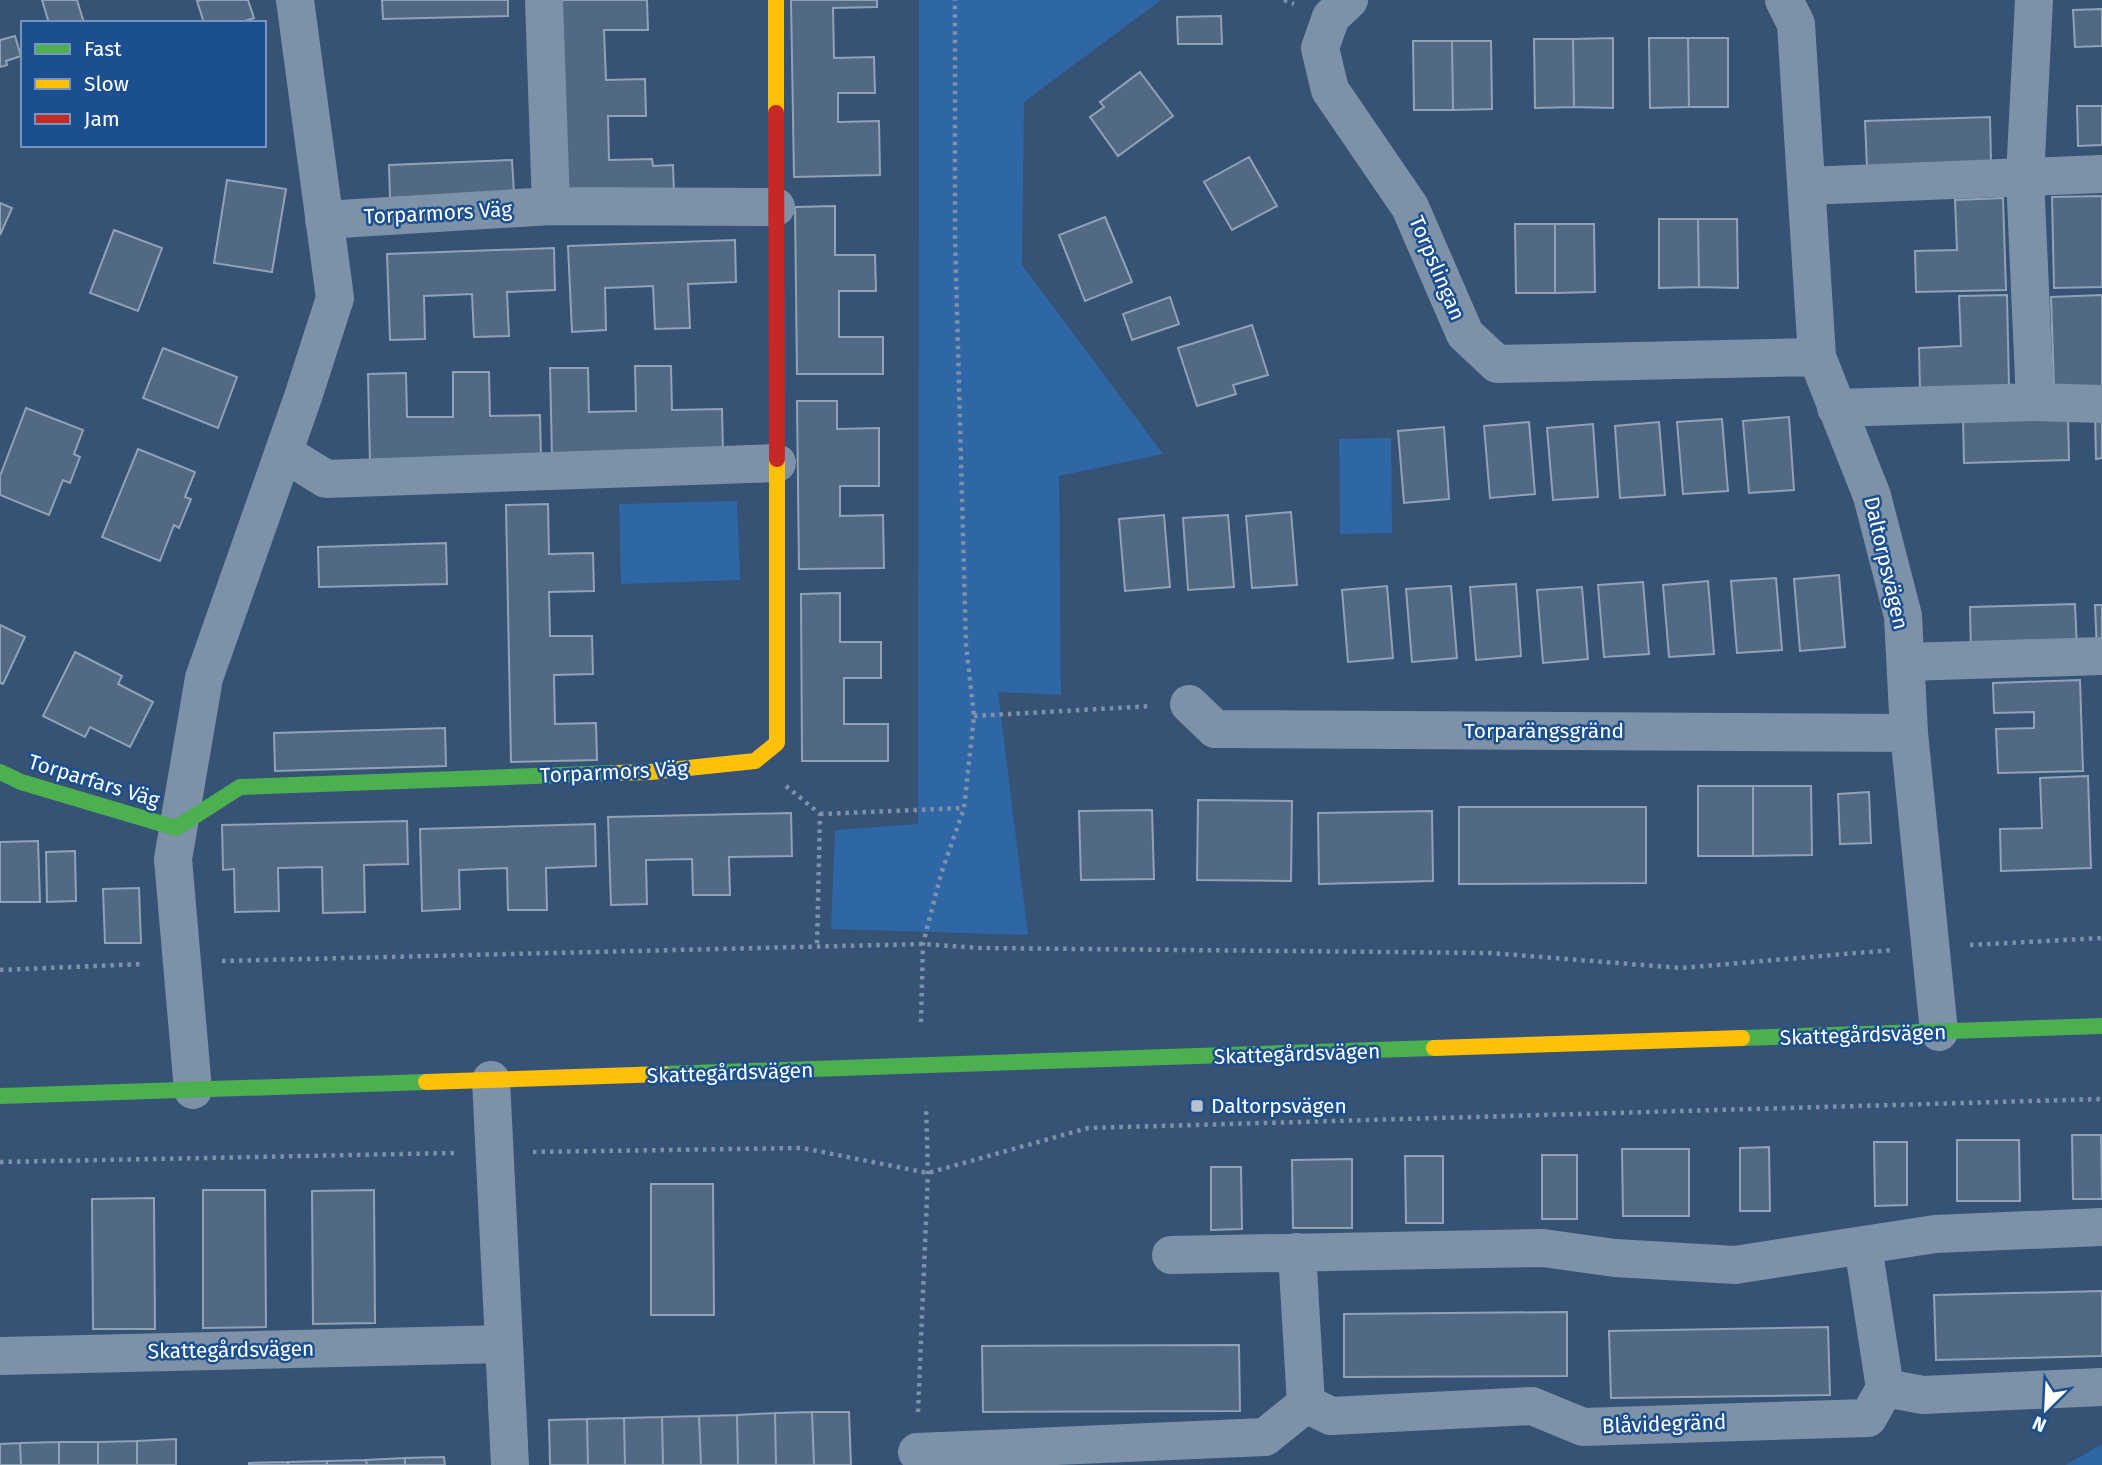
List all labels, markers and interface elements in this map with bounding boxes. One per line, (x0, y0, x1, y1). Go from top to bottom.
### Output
legend (21, 21, 266, 147)
text: Fast (84, 36, 122, 62)
text: Slow (84, 71, 129, 97)
text: Jam (84, 106, 120, 132)
street label: Torparmors Väg (363, 196, 513, 230)
street label: Torpslingan (1403, 212, 1471, 324)
street label: Daltorpsvägen (1858, 494, 1914, 632)
street label: Torparängsgränd (1464, 718, 1624, 744)
street label: Torparfars Väg (25, 749, 163, 813)
street label: Torparmors Väg (539, 755, 689, 789)
street label: Skattegårdsvägen (1779, 1019, 1947, 1051)
street label: Skattegårdsvägen (1213, 1038, 1381, 1070)
street label: Skattegårdsvägen (646, 1057, 814, 1089)
place label: Daltorpsvägen (1211, 1093, 1347, 1119)
marker: Daltorpsvägen (1189, 1098, 1205, 1114)
street label: Skattegårdsvägen (147, 1336, 315, 1364)
north arrow (2011, 1374, 2081, 1444)
street label: Blåvidegränd (1601, 1409, 1727, 1439)
text: N (2029, 1411, 2050, 1437)

